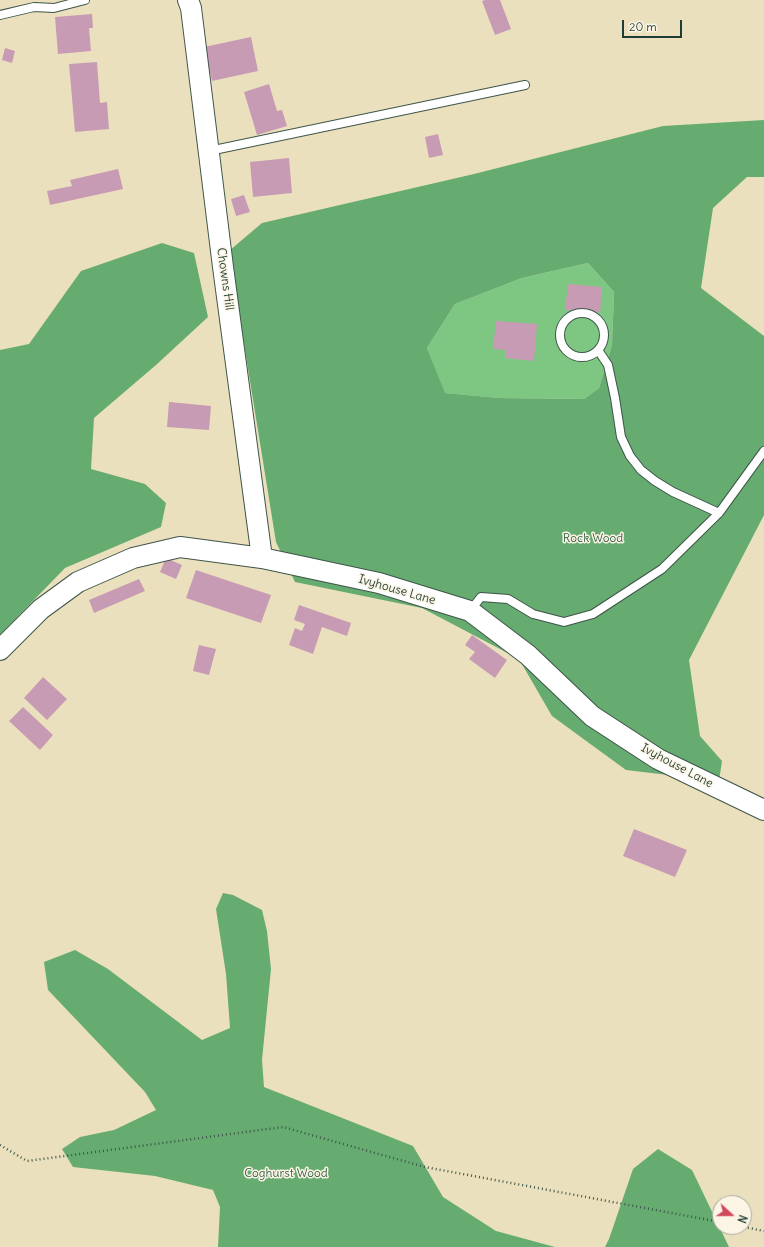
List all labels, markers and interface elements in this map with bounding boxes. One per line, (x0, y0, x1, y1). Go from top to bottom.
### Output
scale bar (624, 12, 684, 38)
text: 20 m (629, 19, 657, 34)
street label: Chowns Hill (213, 247, 237, 311)
park label: Rock Wood (563, 532, 623, 546)
street label: Ivyhouse Lane (357, 572, 437, 608)
street label: Ivyhouse Lane (638, 741, 716, 791)
park label: Coghurst Wood (244, 1167, 328, 1181)
north arrow (712, 1195, 752, 1235)
text: N (734, 1213, 750, 1225)

